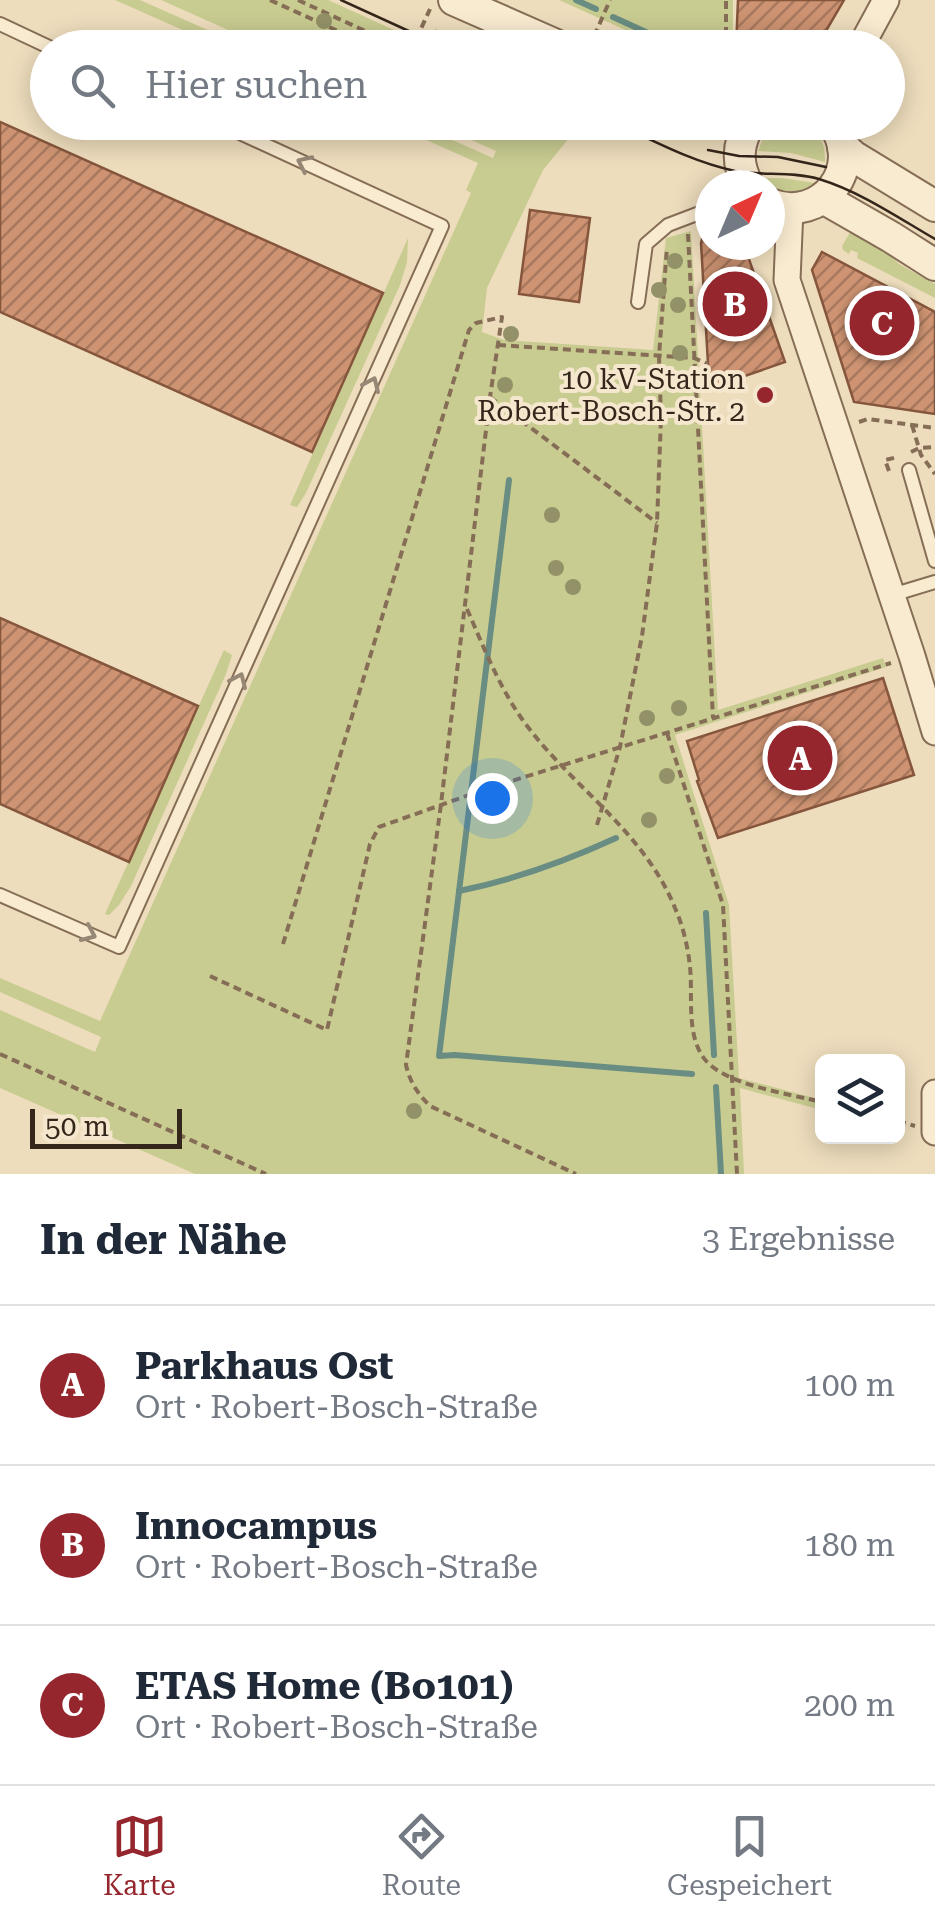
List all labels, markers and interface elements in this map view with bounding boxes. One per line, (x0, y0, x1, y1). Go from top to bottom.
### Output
search box (30, 30, 905, 140)
icon: search (65, 58, 120, 113)
text: Hier suchen (145, 63, 368, 107)
one-way arrow (296, 155, 314, 175)
north arrow (695, 170, 785, 260)
pin: B (702, 266, 768, 342)
pin: C (850, 286, 914, 360)
place label: 10 kV-Station Robert-Bosch-Str. 2 (477, 363, 745, 428)
one-way arrow (359, 376, 379, 394)
marker: 10 kV-Station Robert-Bosch-Str. 2 (754, 384, 776, 406)
one-way arrow (226, 672, 246, 690)
pin: A (768, 720, 832, 796)
your location (467, 773, 518, 824)
one-way arrow (79, 922, 97, 942)
map controls (815, 1054, 905, 1144)
button: layers (815, 1054, 905, 1144)
scale bar (30, 1104, 182, 1148)
text: 50 m (45, 1110, 109, 1143)
text: In der Nähe (40, 1215, 287, 1264)
text: 3 Ergebnisse (702, 1220, 895, 1258)
text: Parkhaus Ost (135, 1344, 393, 1388)
text: A (61, 1366, 84, 1404)
text: 100 m (804, 1366, 895, 1404)
text: Ort · Robert-Bosch-Straße (135, 1388, 538, 1426)
text: Innocampus (135, 1504, 377, 1548)
text: B (61, 1526, 84, 1564)
text: 180 m (804, 1526, 895, 1564)
text: Ort · Robert-Bosch-Straße (135, 1548, 538, 1586)
text: ETAS Home (Bo101) (135, 1664, 513, 1708)
text: C (61, 1686, 84, 1724)
text: 200 m (804, 1686, 895, 1724)
text: Ort · Robert-Bosch-Straße (135, 1708, 538, 1746)
tab: Karte (103, 1809, 176, 1902)
tab: Route (382, 1809, 461, 1902)
tab: Gespeichert (667, 1809, 832, 1902)

